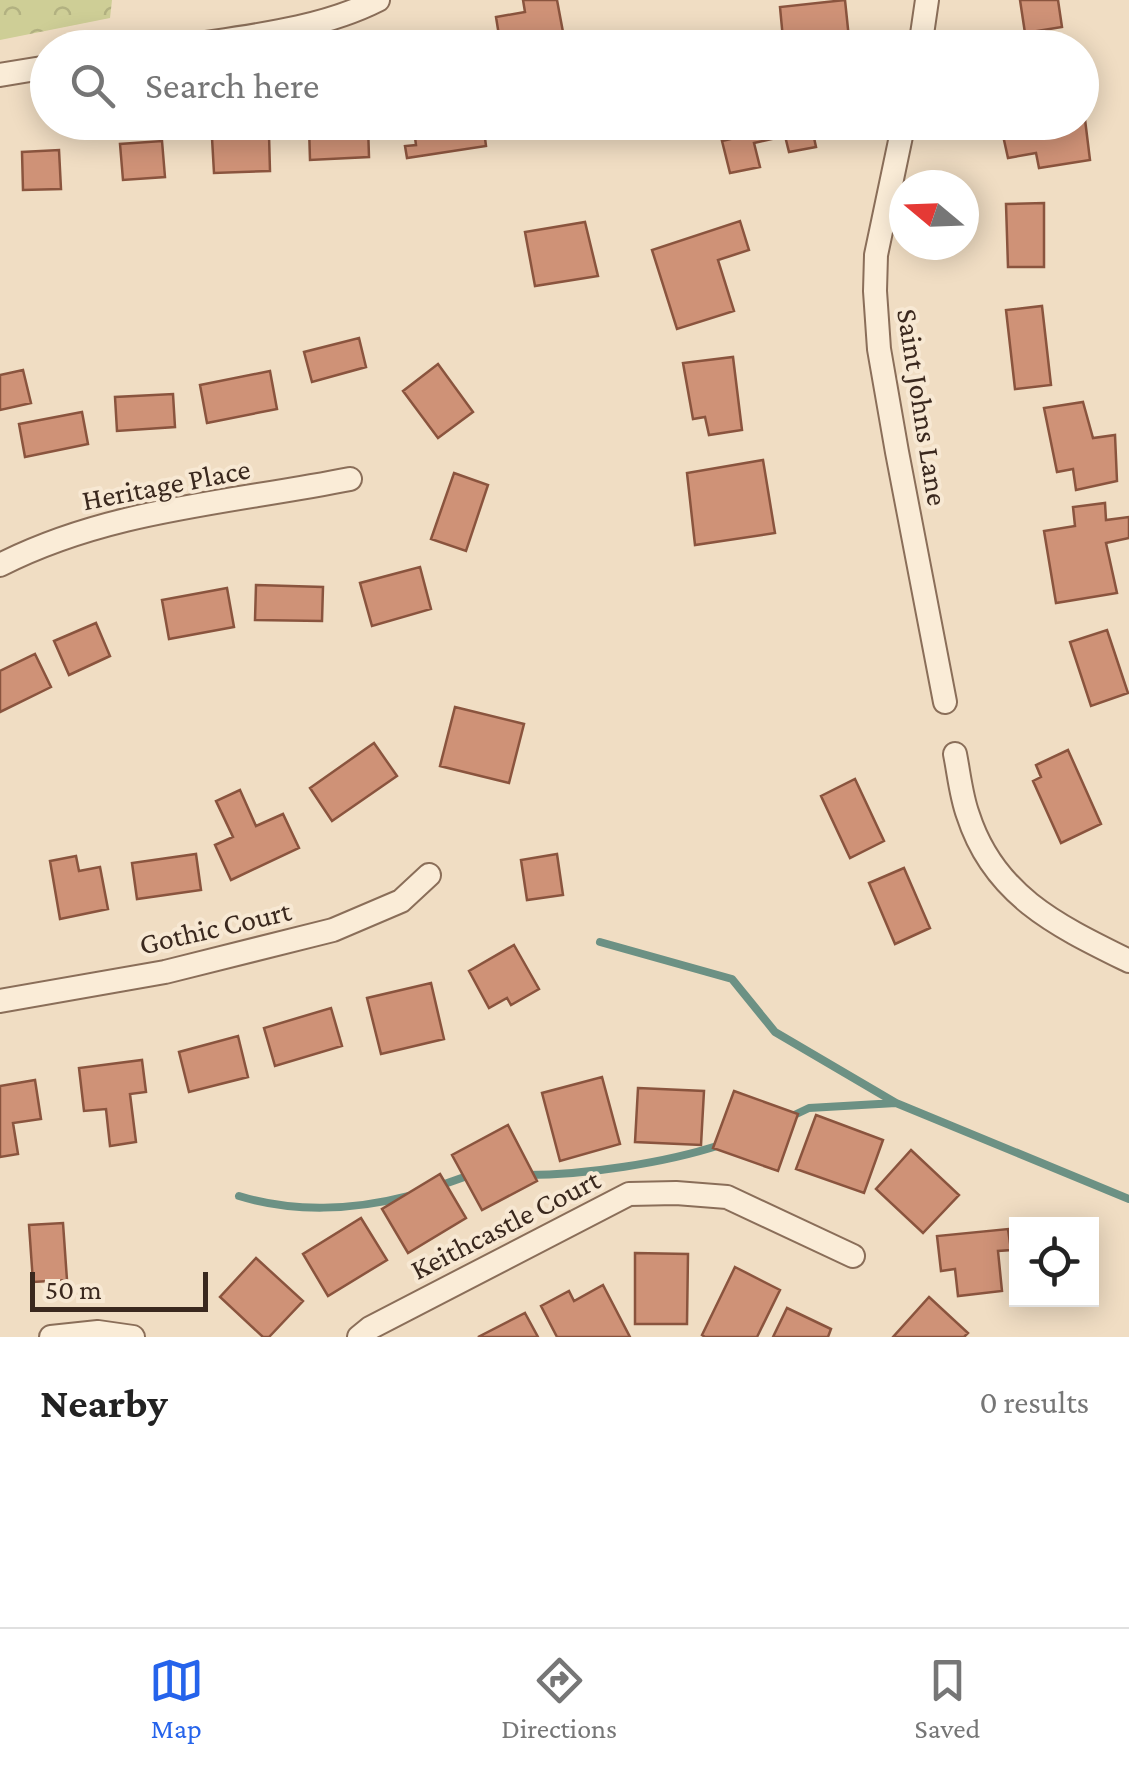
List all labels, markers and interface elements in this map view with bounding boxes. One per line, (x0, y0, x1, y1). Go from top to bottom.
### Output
search box (30, 30, 1099, 140)
icon: search (65, 58, 120, 113)
text: Search here (145, 64, 319, 106)
north arrow (889, 170, 979, 260)
street label: Saint Johns Lane (891, 306, 955, 508)
street label: Heritage Place (79, 452, 253, 517)
street label: Gothic Court (136, 893, 295, 960)
street label: Keithcastle Court (405, 1162, 606, 1286)
map controls (1009, 1217, 1099, 1307)
button: locate (1009, 1217, 1099, 1307)
scale bar (30, 1267, 208, 1312)
text: 50 m (45, 1274, 102, 1305)
text: Nearby (40, 1379, 168, 1426)
text: 0 results (979, 1384, 1089, 1420)
tab: Map (149, 1653, 204, 1744)
tab: Directions (501, 1653, 617, 1744)
tab: Saved (915, 1653, 980, 1744)

